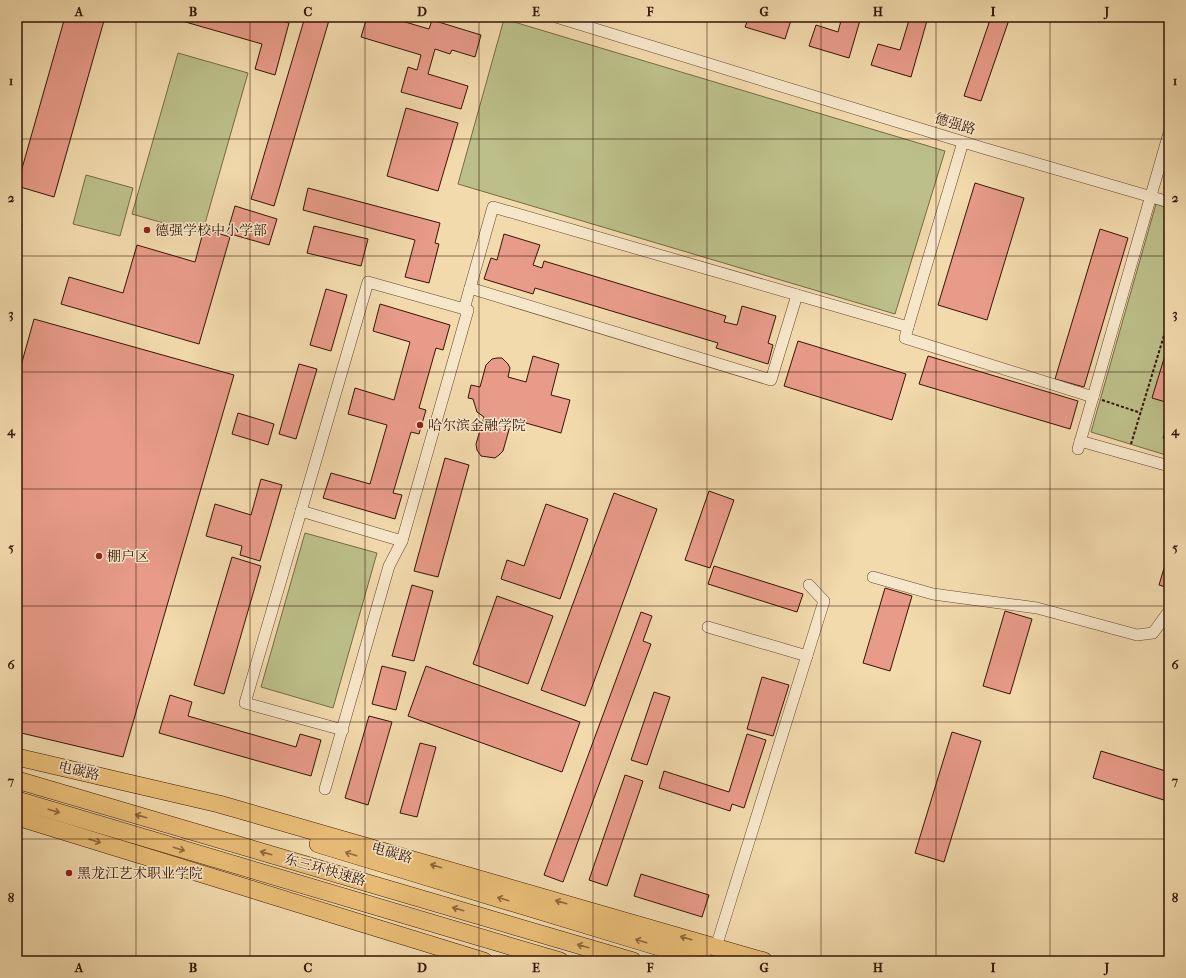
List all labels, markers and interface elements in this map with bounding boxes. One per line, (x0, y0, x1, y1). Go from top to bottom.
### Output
text: A (74, 4, 84, 19)
text: B (189, 4, 198, 19)
text: C (304, 4, 313, 19)
text: D (417, 4, 427, 19)
text: E (532, 4, 540, 19)
text: F (646, 4, 654, 19)
text: G (759, 4, 769, 19)
text: H (873, 4, 884, 19)
text: I (990, 4, 996, 19)
text: J (1103, 4, 1110, 20)
text: 1 (9, 73, 14, 88)
text: 1 (1173, 73, 1178, 88)
street label: 德强路 (932, 110, 978, 138)
text: 2 (8, 190, 15, 205)
text: 2 (1172, 190, 1179, 205)
place label: 德强学校中小学部 (155, 222, 267, 239)
marker: 德强学校中小学部 (142, 225, 152, 235)
text: 3 (8, 306, 14, 322)
text: 3 (1172, 306, 1178, 322)
place label: 哈尔滨金融学院 (428, 417, 526, 434)
marker: 哈尔滨金融学院 (415, 420, 425, 430)
text: 4 (6, 423, 16, 439)
text: 4 (1170, 423, 1180, 439)
text: 5 (8, 540, 14, 555)
text: 5 (1172, 540, 1178, 555)
place label: 棚户区 (107, 548, 149, 565)
marker: 棚户区 (94, 551, 104, 561)
text: 6 (7, 657, 15, 672)
text: 6 (1171, 657, 1179, 672)
street label: 电碳路 (57, 758, 101, 784)
text: 7 (7, 773, 15, 788)
text: 7 (1171, 773, 1179, 788)
one-way arrow (48, 808, 61, 815)
one-way arrow (135, 812, 148, 819)
one-way arrow (88, 837, 100, 845)
street label: 电碳路 (369, 839, 415, 867)
one-way arrow (172, 846, 185, 853)
one-way arrow (260, 849, 273, 856)
street label: 东三环快速路 (282, 850, 368, 890)
one-way arrow (345, 850, 358, 857)
one-way arrow (430, 862, 443, 869)
place label: 黑龙江艺术职业学院 (77, 865, 203, 882)
marker: 黑龙江艺术职业学院 (64, 868, 74, 878)
text: 8 (8, 890, 15, 905)
text: 8 (1172, 890, 1179, 905)
one-way arrow (496, 895, 509, 902)
one-way arrow (555, 898, 568, 905)
one-way arrow (452, 905, 465, 912)
one-way arrow (680, 934, 693, 941)
one-way arrow (635, 937, 648, 944)
one-way arrow (576, 942, 589, 949)
text: A (74, 960, 84, 975)
text: B (189, 960, 198, 975)
text: C (304, 960, 313, 975)
text: D (417, 960, 427, 975)
text: E (532, 960, 540, 975)
text: F (646, 960, 654, 975)
text: G (759, 960, 769, 975)
text: H (873, 960, 884, 975)
text: I (990, 960, 996, 975)
text: J (1103, 960, 1110, 976)

